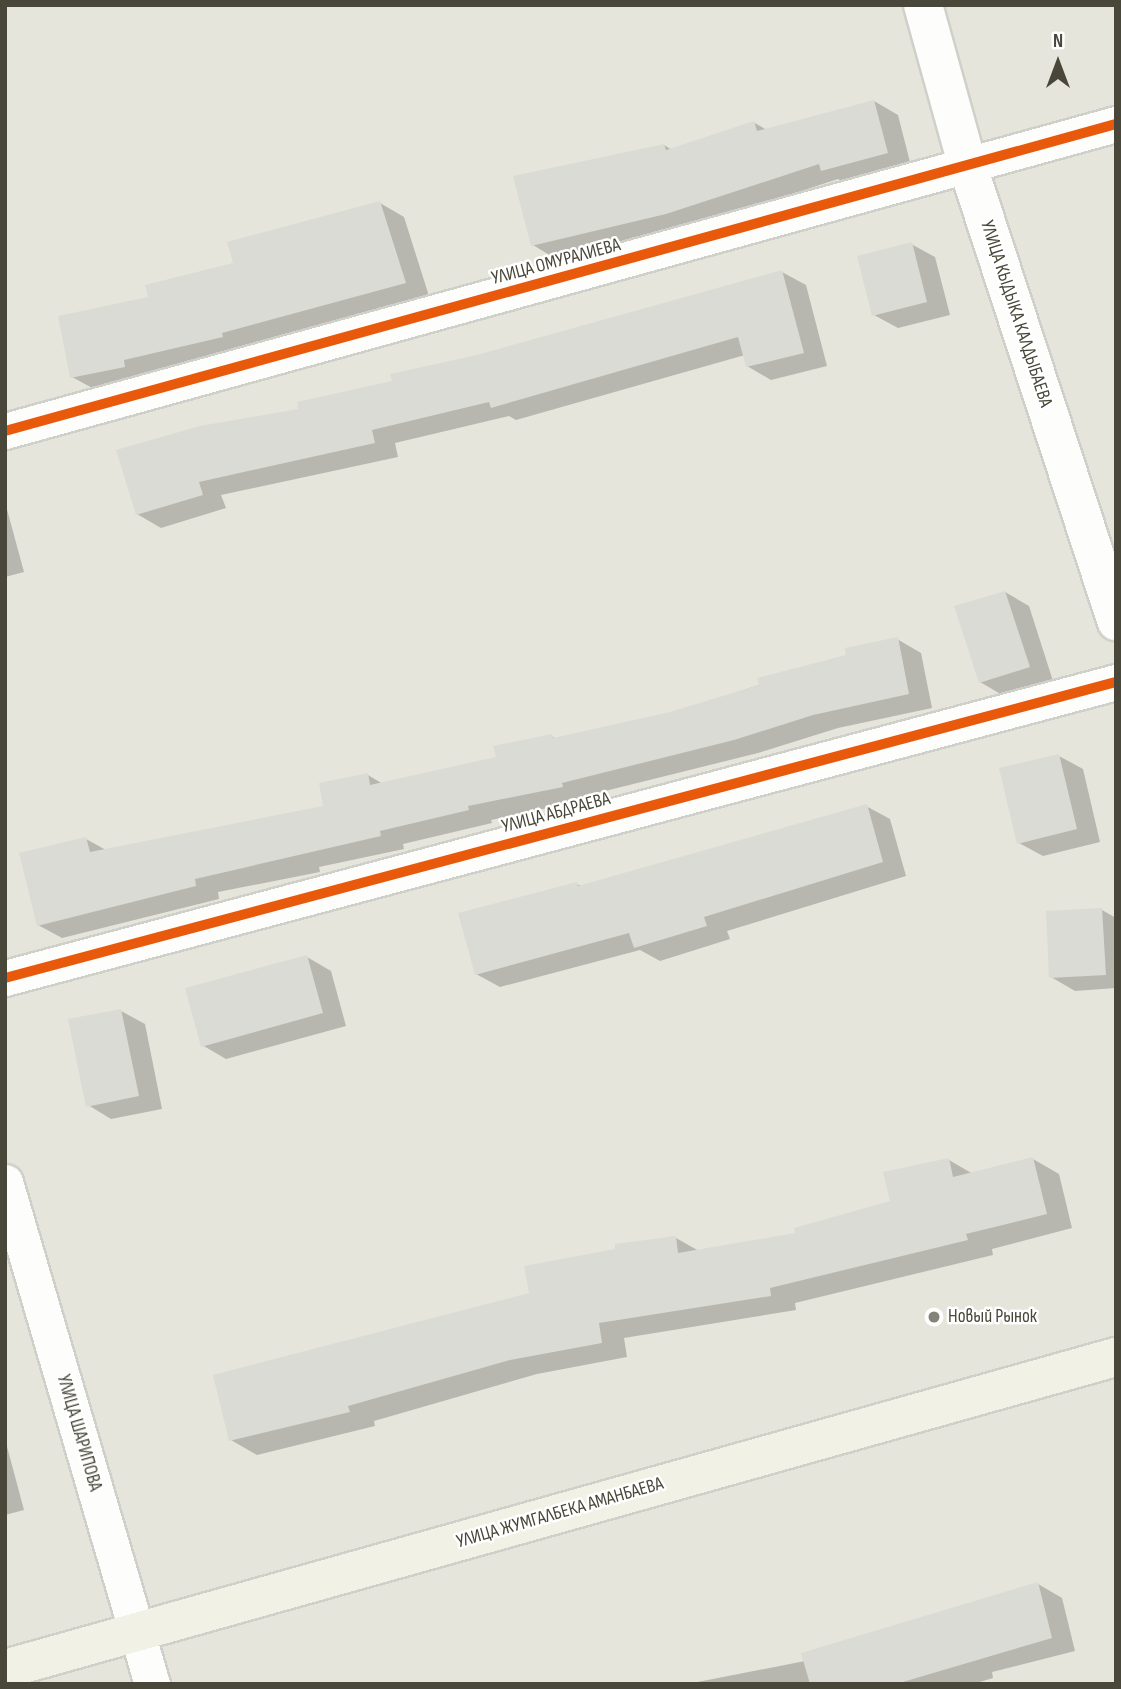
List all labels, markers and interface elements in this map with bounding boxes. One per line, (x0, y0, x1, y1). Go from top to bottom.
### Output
north arrow (1023, 28, 1093, 98)
text: N (1053, 30, 1063, 53)
street label: УЛИЦА КЫДЫКА КАЛДЫБАЕВА (975, 218, 1057, 410)
street label: УЛИЦА ОМУРАЛИЕВА (489, 234, 623, 290)
street label: УЛИЦА АБДРАЕВА (499, 788, 613, 838)
place label: Новый Рынок (948, 1306, 1037, 1328)
marker: Новый Рынок (926, 1309, 942, 1325)
street label: УЛИЦА ШАРИПОВА (51, 1372, 107, 1494)
street label: УЛИЦА ЖУМГАЛБЕКА АМАНБАЕВА (454, 1473, 666, 1553)

